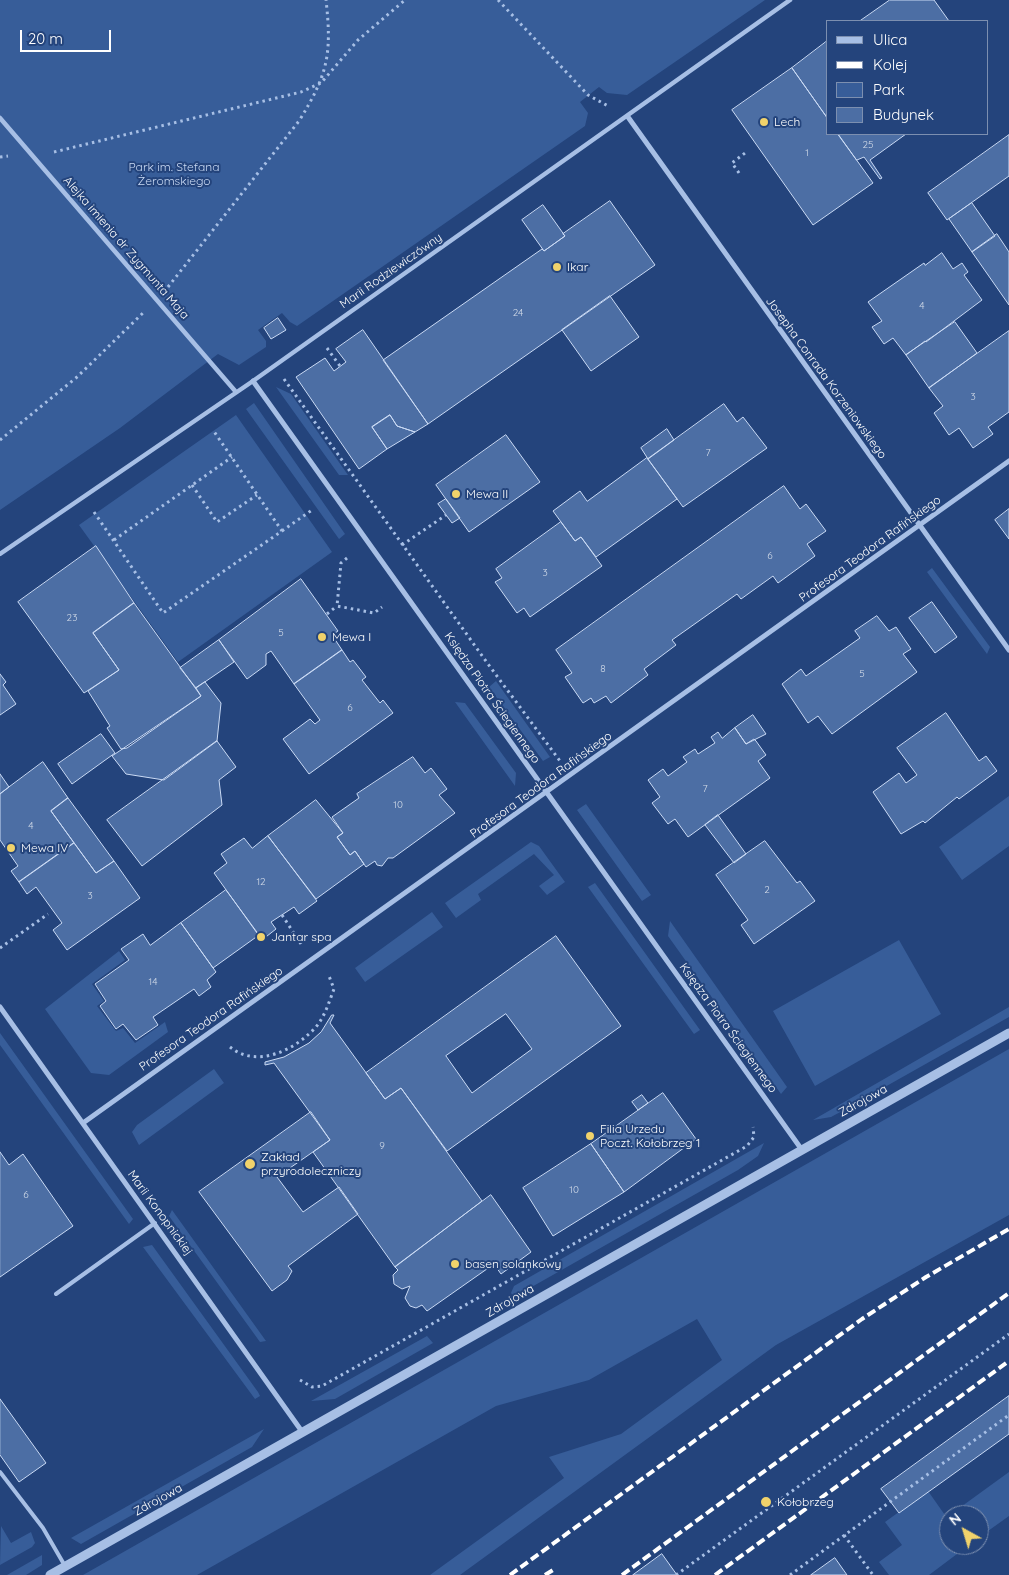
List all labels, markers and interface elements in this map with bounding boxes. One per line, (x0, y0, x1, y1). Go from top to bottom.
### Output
scale bar (22, 20, 114, 52)
legend (826, 20, 989, 135)
text: 20 m (28, 29, 63, 48)
text: Ulica (873, 30, 907, 49)
text: Kolej (873, 55, 908, 74)
text: Park (873, 80, 905, 99)
text: Budynek (873, 105, 934, 124)
place label: Lech (774, 115, 800, 129)
marker: Lech (758, 116, 770, 128)
house number: 25 (863, 139, 873, 151)
house number: 1 (805, 147, 809, 159)
park label: Park im. Stefana Żeromskiego (129, 160, 219, 188)
street label: Alejka imienia dr Zygmunta Maja (60, 174, 192, 322)
street label: Marii Rodziewiczówny (337, 230, 445, 312)
place label: Ikar (567, 260, 588, 274)
marker: Ikar (551, 261, 563, 273)
street label: Josepha Conrada Korzeniowskiego (762, 294, 890, 462)
house number: 4 (919, 300, 925, 312)
house number: 24 (513, 307, 523, 319)
house number: 3 (970, 391, 976, 403)
house number: 7 (705, 447, 711, 459)
place label: Mewa II (466, 487, 508, 501)
marker: Mewa II (450, 488, 462, 500)
street label: Profesora Teodora Rafińskiego (796, 493, 944, 605)
house number: 6 (767, 550, 773, 562)
house number: 3 (542, 567, 548, 579)
house number: 23 (67, 612, 77, 624)
house number: 5 (278, 627, 284, 639)
place label: Mewa I (332, 630, 371, 644)
street label: Księdza Piotra Ściegiennego (441, 630, 543, 766)
marker: Mewa I (316, 631, 328, 643)
house number: 8 (600, 663, 606, 675)
house number: 5 (859, 668, 865, 680)
house number: 6 (347, 702, 353, 714)
street label: Profesora Teodora Rafińskiego (467, 729, 615, 841)
house number: 7 (702, 783, 708, 795)
house number: 10 (393, 799, 403, 811)
house number: 4 (28, 820, 34, 832)
place label: Mewa IV (21, 841, 68, 855)
marker: Mewa IV (5, 842, 17, 854)
house number: 12 (256, 876, 266, 888)
house number: 2 (764, 884, 770, 896)
house number: 3 (87, 890, 93, 902)
place label: Jantar spa (271, 930, 331, 944)
marker: Jantar spa (255, 931, 267, 943)
street label: Księdza Piotra Ściegiennego (676, 960, 780, 1096)
street label: Profesora Teodora Rafińskiego (137, 964, 285, 1074)
house number: 14 (149, 976, 157, 988)
street label: Zdrojowa (836, 1082, 890, 1120)
place label: Filia Urzedu Poczt. Kołobrzeg 1 (600, 1122, 700, 1150)
marker: Filia Urzedu Poczt. Kołobrzeg 1 (584, 1130, 596, 1142)
house number: 9 (379, 1140, 385, 1152)
place label: Zakład przyrodoleczniczy (261, 1150, 361, 1178)
marker: Zakład przyrodoleczniczy (243, 1157, 257, 1171)
street label: Marii Konopnickiej (124, 1168, 196, 1258)
house number: 10 (569, 1184, 579, 1196)
house number: 6 (23, 1189, 29, 1201)
place label: basen solankowy (465, 1257, 561, 1271)
marker: basen solankowy (449, 1258, 461, 1270)
street label: Zdrojowa (483, 1281, 537, 1321)
street label: Zdrojowa (131, 1481, 185, 1519)
marker: Kołobrzeg (759, 1495, 773, 1509)
place label: Kołobrzeg (777, 1495, 834, 1509)
north arrow (939, 1505, 989, 1555)
text: N (946, 1509, 965, 1529)

